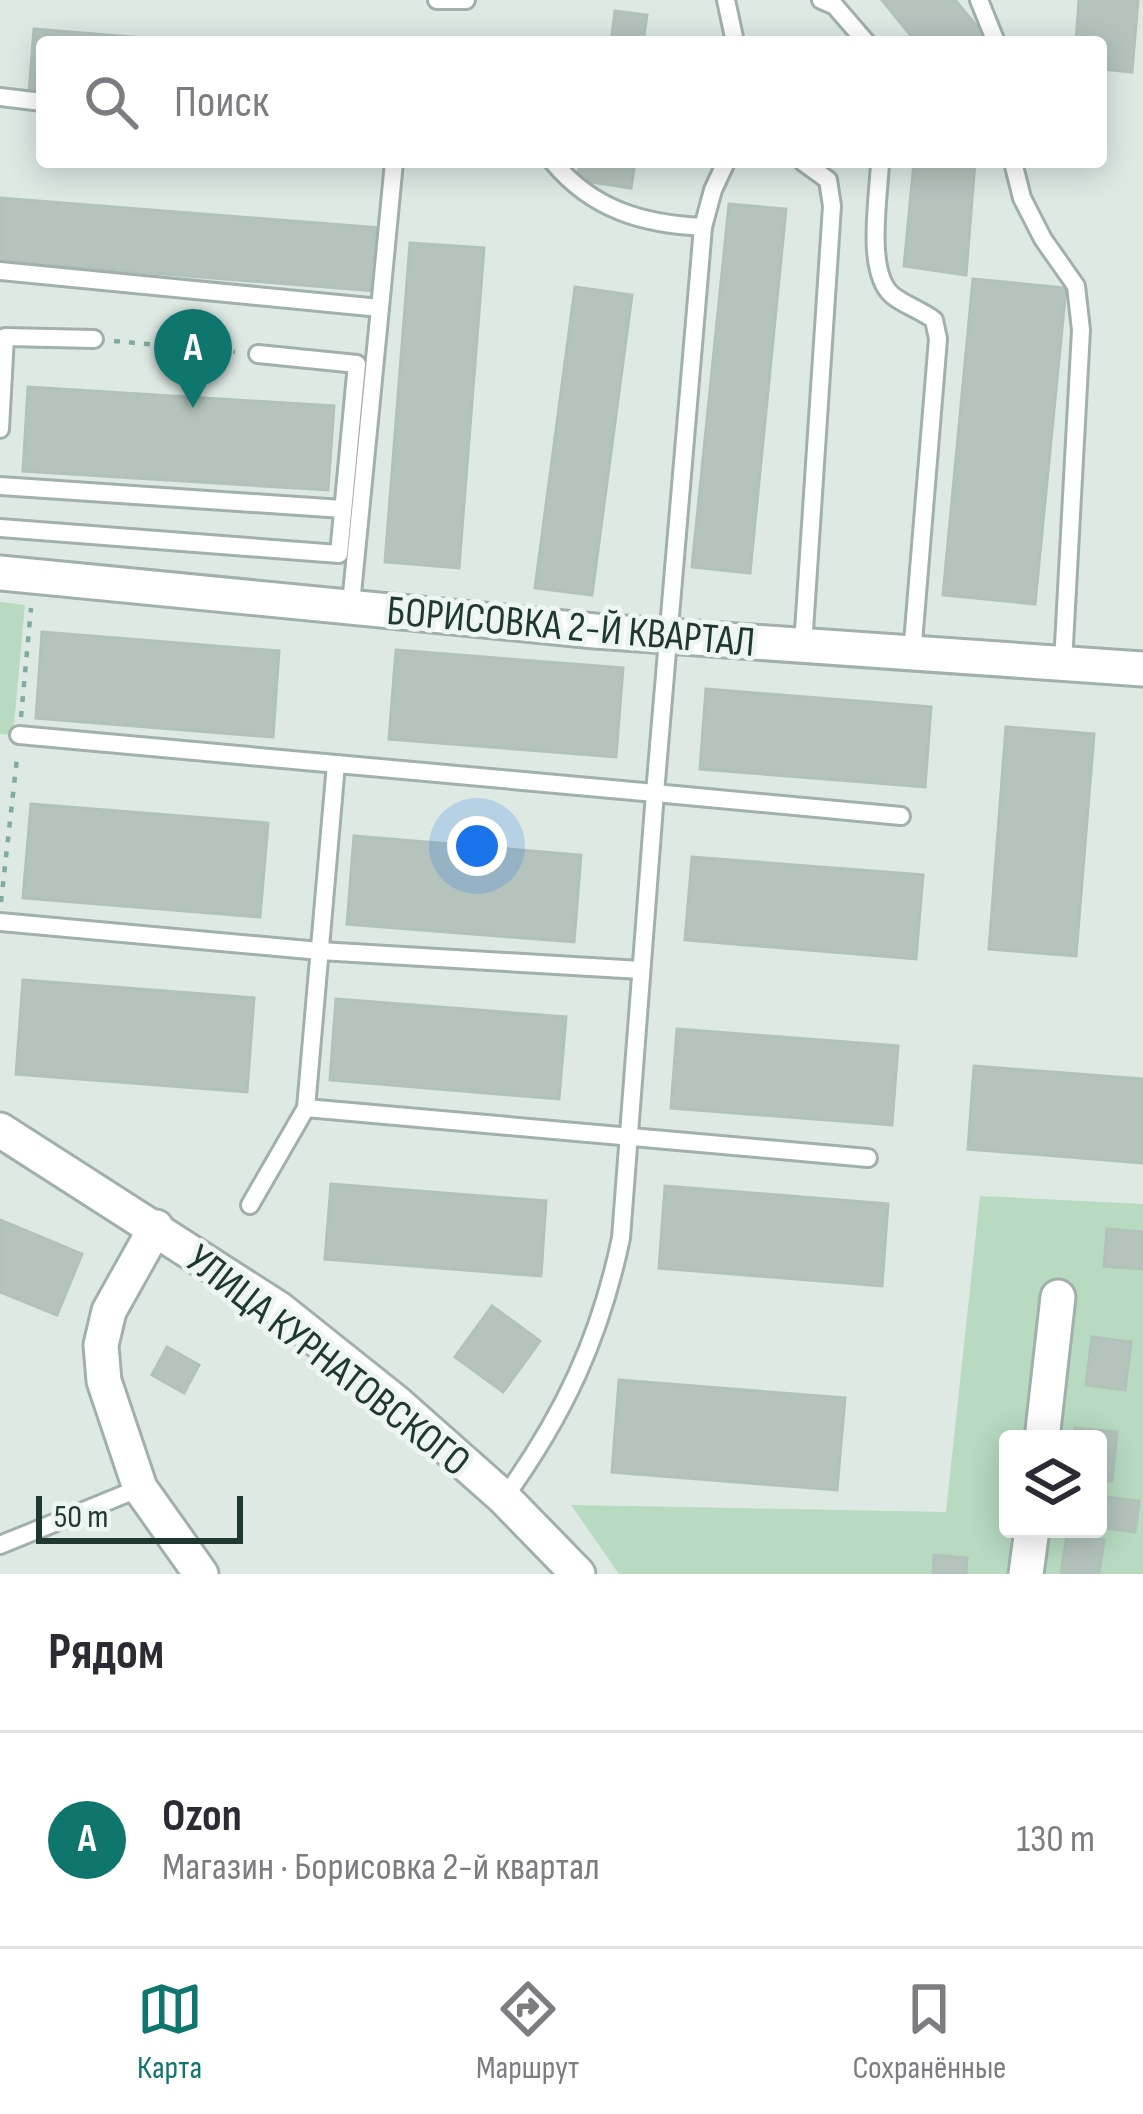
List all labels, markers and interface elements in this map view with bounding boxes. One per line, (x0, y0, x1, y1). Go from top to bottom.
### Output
search box (36, 36, 1107, 168)
icon: search (78, 69, 144, 135)
text: Поиск (174, 75, 269, 130)
pin: A (154, 309, 232, 408)
street label: БОРИСОВКА 2-Й КВАРТАЛ (385, 586, 757, 669)
your location (447, 816, 507, 876)
street label: УЛИЦА КУРНАТОВСКОГО (175, 1234, 480, 1488)
map controls (999, 1430, 1107, 1538)
button: layers (999, 1430, 1107, 1538)
scale bar (36, 1490, 243, 1543)
text: 50 m (54, 1497, 108, 1537)
text: Рядом (48, 1622, 164, 1683)
text: Ozon (162, 1789, 242, 1844)
text: A (78, 1816, 96, 1863)
text: 130 m (1016, 1816, 1095, 1863)
text: Магазин · Борисовка 2-й квартал (162, 1844, 600, 1891)
tab: Карта (137, 1976, 203, 2088)
tab: Маршрут (476, 1976, 579, 2088)
tab: Сохранённые (852, 1976, 1006, 2088)

